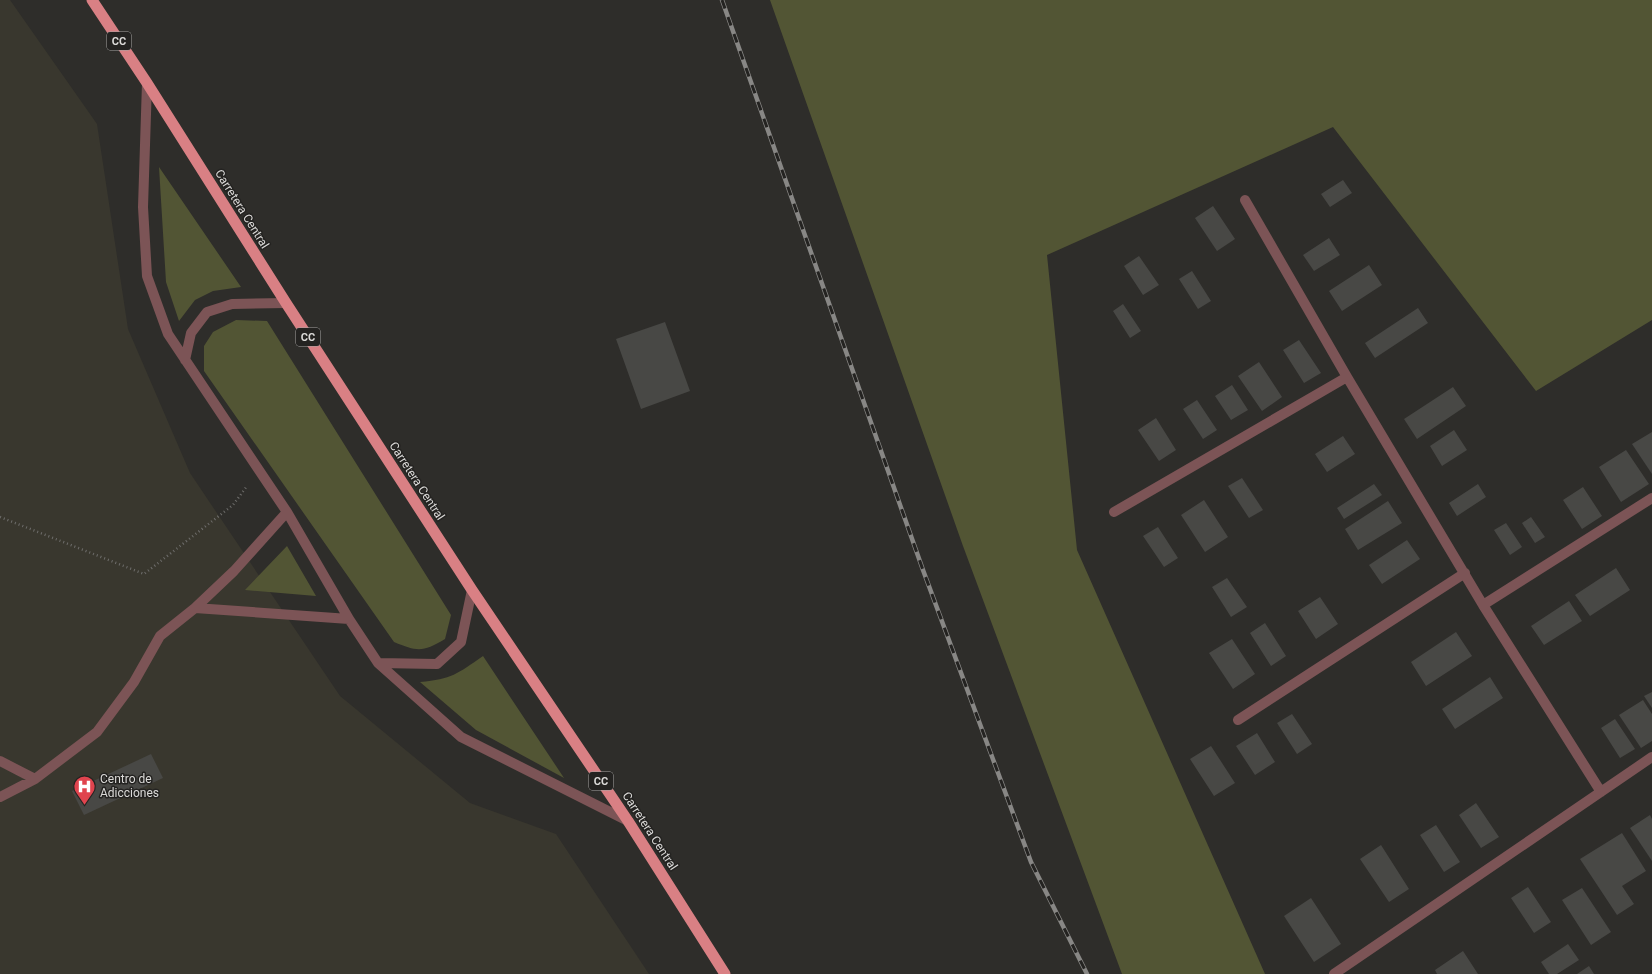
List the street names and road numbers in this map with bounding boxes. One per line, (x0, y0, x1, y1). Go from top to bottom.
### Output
road number: CC (107, 32, 131, 50)
street label: Carretera Central (212, 167, 272, 251)
road number: CC (296, 328, 320, 346)
street label: Carretera Central (387, 439, 447, 523)
road number: CC (589, 772, 613, 790)
street label: Carretera Central (620, 789, 680, 873)

